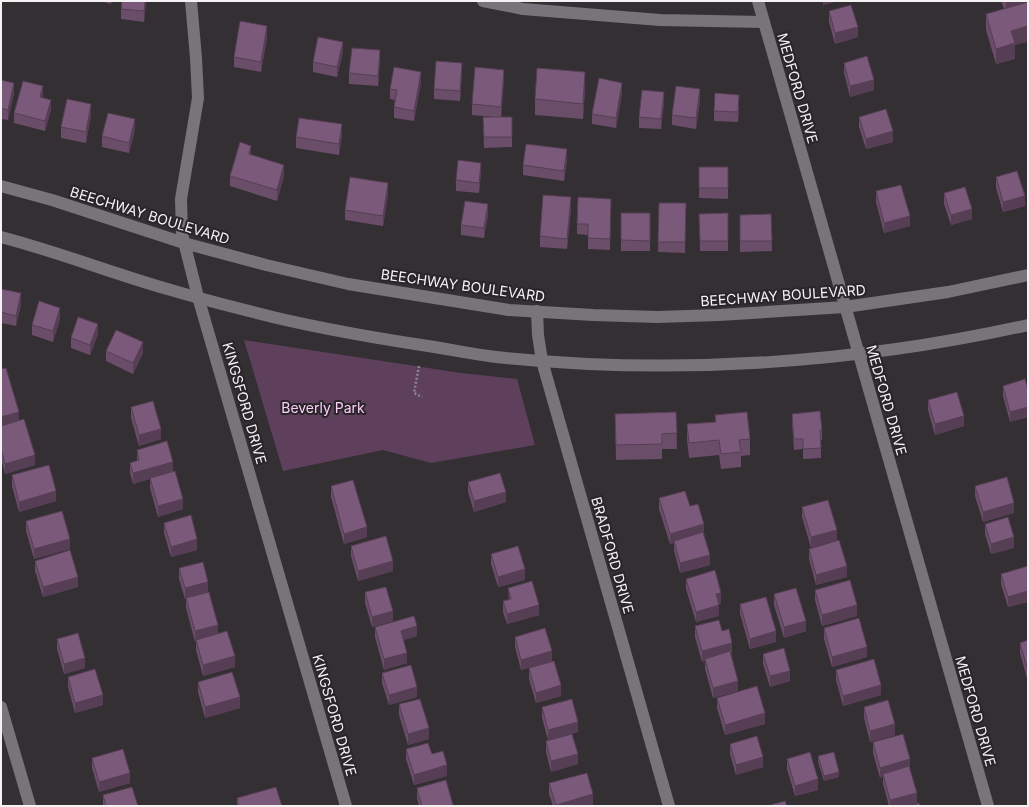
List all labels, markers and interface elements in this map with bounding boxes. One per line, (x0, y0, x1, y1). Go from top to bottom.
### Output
street label: MEDFORD DRIVE (774, 31, 822, 145)
street label: BEECHWAY BOULEVARD (68, 183, 232, 247)
street label: BEECHWAY BOULEVARD (380, 265, 546, 305)
street label: BEECHWAY BOULEVARD (700, 281, 866, 309)
street label: KINGSFORD DRIVE (219, 340, 271, 466)
street label: MEDFORD DRIVE (863, 343, 911, 457)
park label: Beverly Park (281, 399, 365, 416)
street label: BRADFORD DRIVE (588, 495, 638, 615)
street label: KINGSFORD DRIVE (309, 652, 361, 778)
street label: MEDFORD DRIVE (952, 654, 1000, 768)

